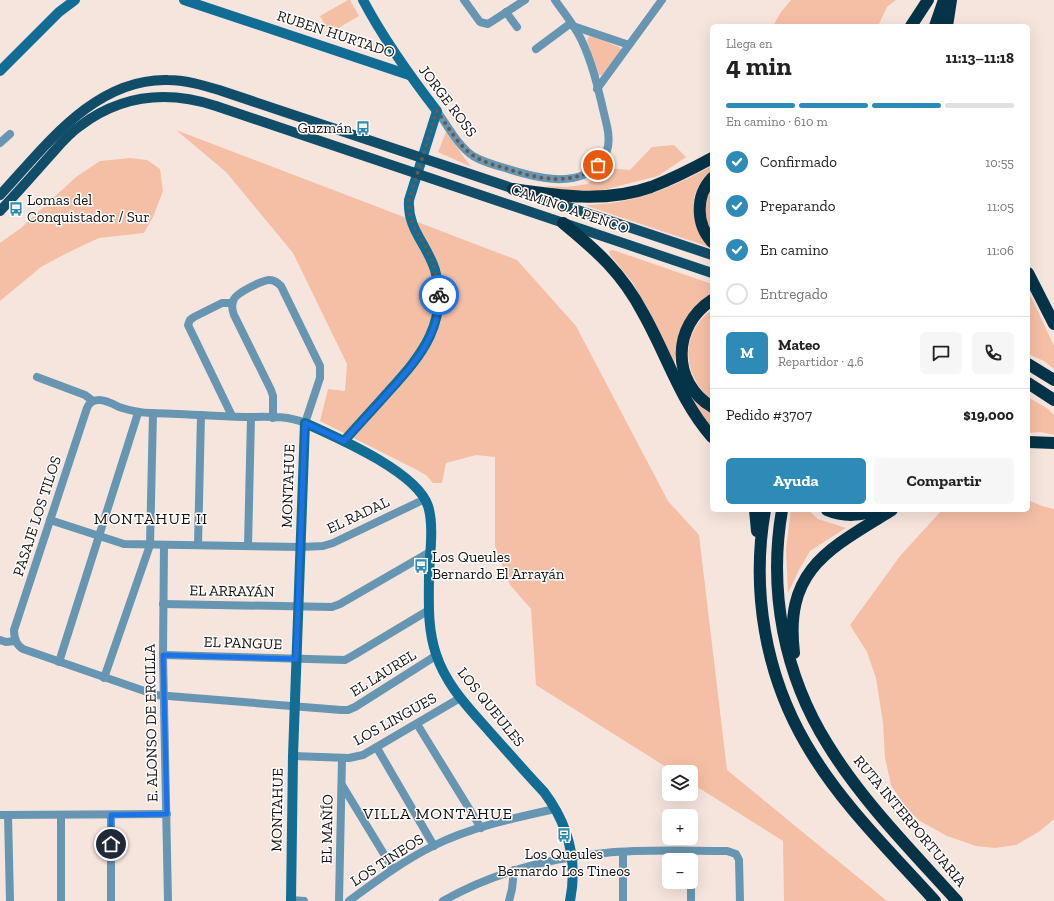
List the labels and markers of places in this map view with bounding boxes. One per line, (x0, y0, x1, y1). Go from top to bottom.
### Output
place label: Guzmán (297, 119, 352, 137)
bus stop icon: Guzmán (355, 120, 371, 136)
pin (581, 148, 615, 182)
place label: Lomas del Conquistador / Sur (27, 191, 150, 226)
bus stop icon: Lomas del Conquistador / Sur (8, 201, 24, 217)
place label: Los Queules Bernardo El Arrayán (432, 548, 565, 583)
bus stop icon: Los Queules Bernardo El Arrayán (413, 558, 429, 574)
pin (94, 827, 128, 861)
bus stop icon: Los Queules Bernardo Los Tineos (556, 827, 572, 843)
place label: Los Queules Bernardo Los Tineos (498, 845, 630, 880)

